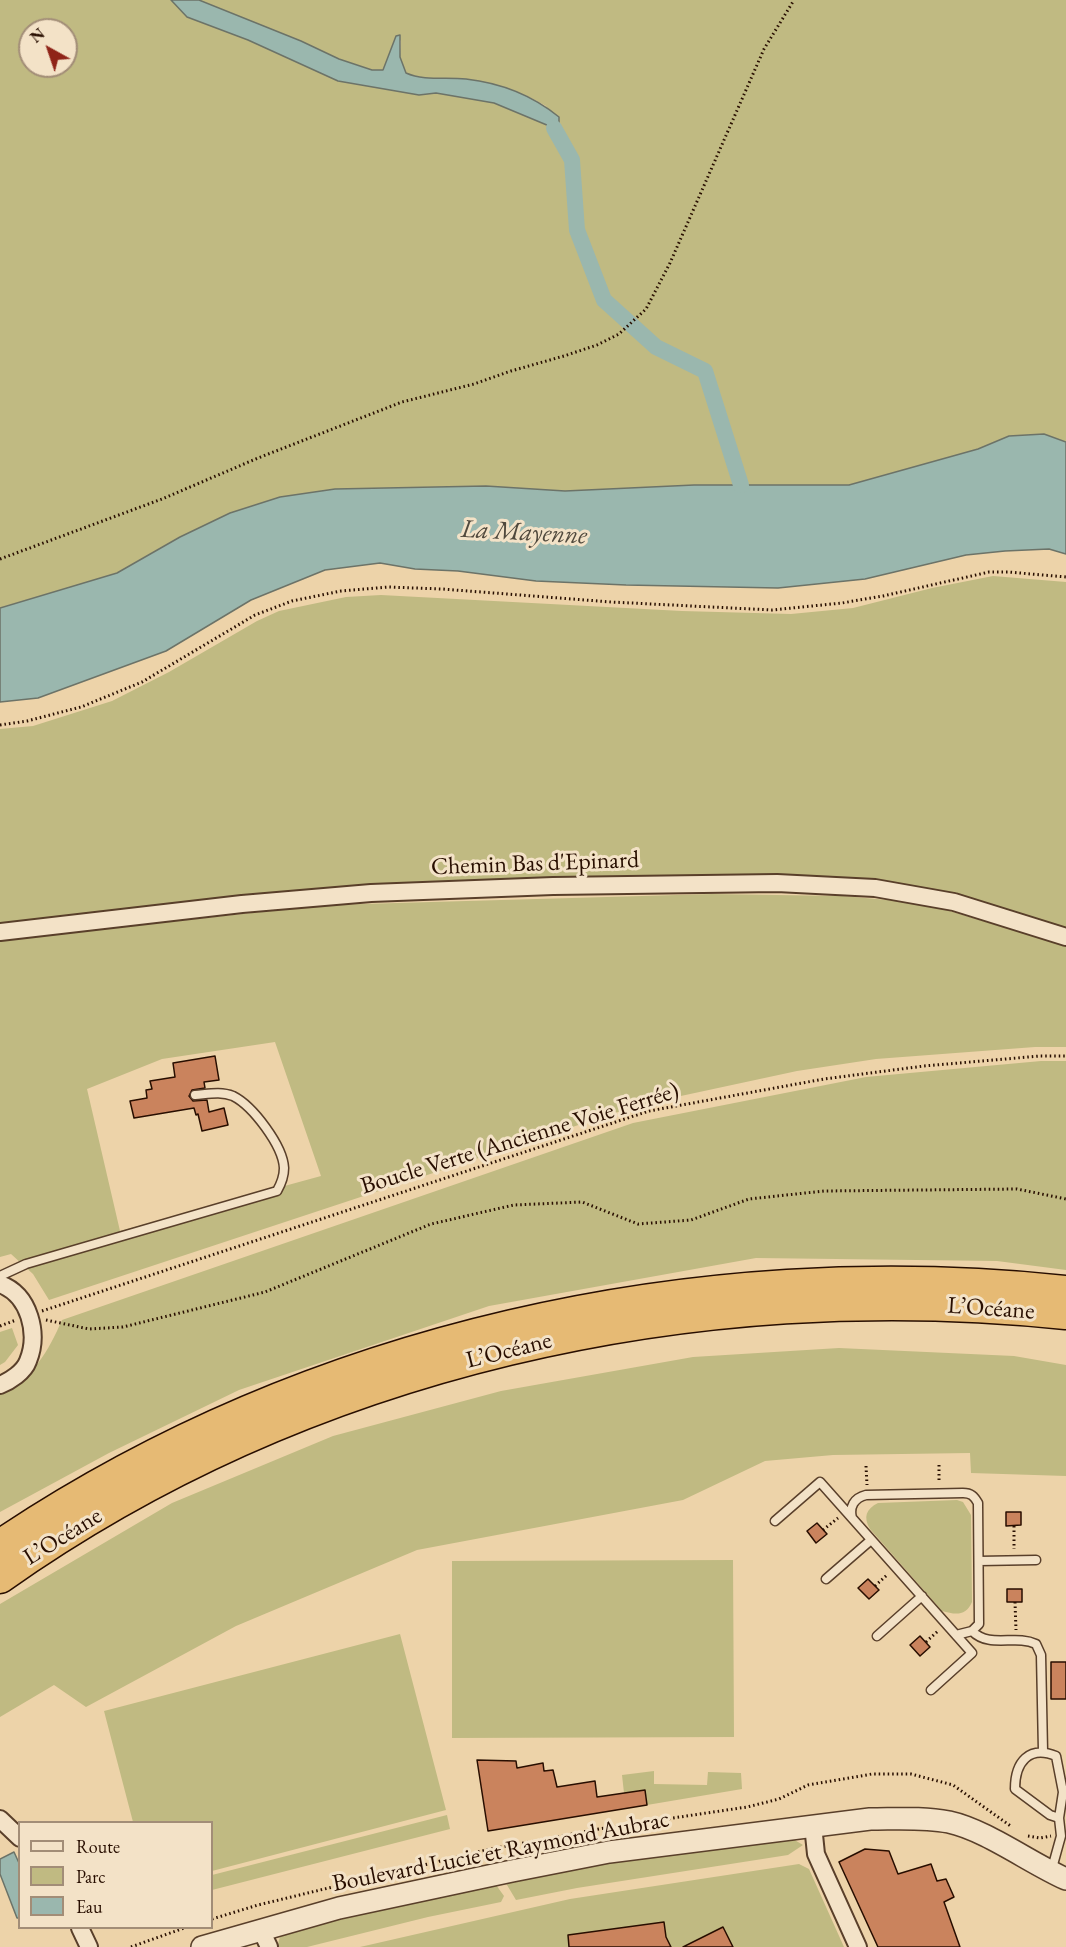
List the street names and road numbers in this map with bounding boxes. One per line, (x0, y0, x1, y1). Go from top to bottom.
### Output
street label: Chemin Bas d'Epinard (430, 846, 640, 882)
street label: Boucle Verte (Ancienne Voie Ferrée) (357, 1077, 683, 1201)
street label: L’Océane (947, 1292, 1035, 1326)
street label: L’Océane (463, 1326, 555, 1376)
street label: L’Océane (18, 1502, 108, 1572)
street label: Boulevard Lucie et Raymond Aubrac (330, 1805, 672, 1899)

